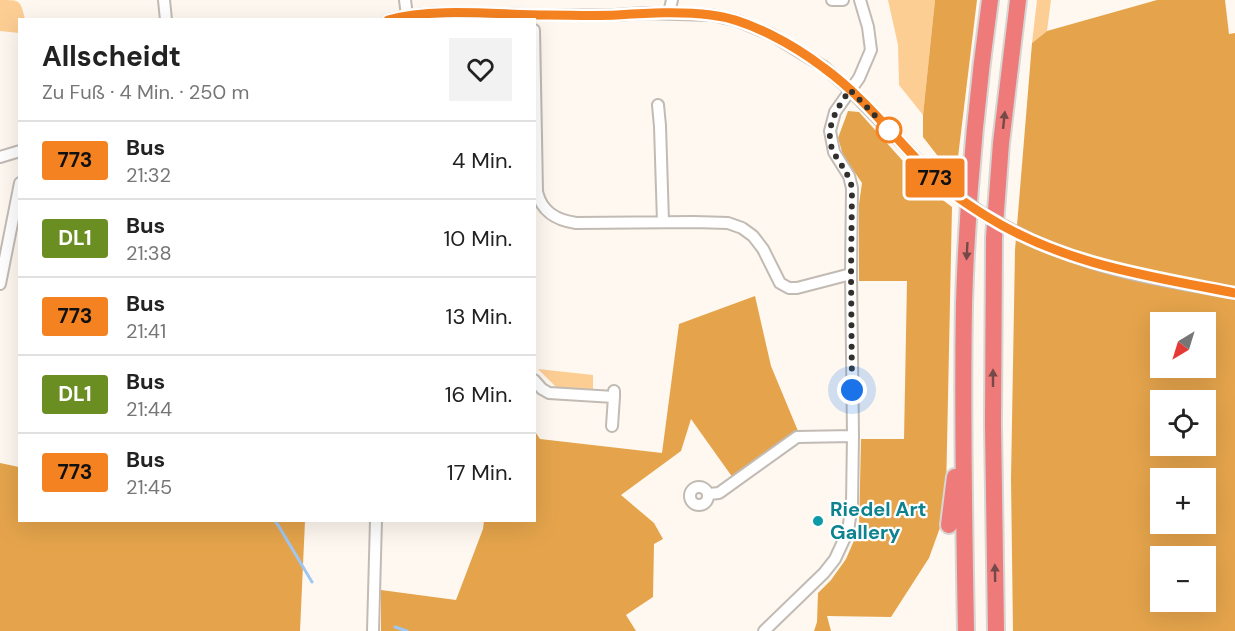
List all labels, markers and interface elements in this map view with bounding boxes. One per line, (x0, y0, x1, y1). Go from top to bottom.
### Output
text: Allscheidt (42, 38, 181, 75)
button: heart (449, 38, 512, 101)
text: Zu Fuß · 4 Min. · 250 m (42, 79, 249, 105)
one-way arrow (999, 110, 1009, 129)
unlabelled marker (876, 117, 902, 143)
text: Bus (126, 133, 165, 162)
text: 773 (58, 146, 93, 174)
text: 4 Min. (452, 146, 512, 175)
line badge: 773 (900, 158, 970, 198)
text: 21:32 (126, 162, 171, 188)
text: 773 (918, 164, 953, 192)
text: Bus (126, 211, 165, 240)
text: DL1 (58, 224, 92, 252)
text: 10 Min. (443, 224, 512, 253)
text: 21:38 (126, 240, 172, 266)
one-way arrow (962, 241, 971, 260)
text: Bus (126, 289, 165, 318)
text: 773 (58, 302, 93, 330)
text: 13 Min. (446, 302, 512, 331)
north arrow (1150, 312, 1216, 378)
map controls (1150, 312, 1216, 612)
text: 21:41 (126, 318, 166, 344)
text: Bus (126, 367, 165, 396)
one-way arrow (988, 368, 998, 387)
your location (837, 375, 867, 405)
text: DL1 (58, 380, 92, 408)
text: 16 Min. (445, 380, 512, 409)
button: locate (1150, 390, 1216, 456)
text: 21:44 (126, 396, 172, 422)
text: Bus (126, 445, 165, 474)
text: 773 (58, 458, 93, 486)
text: 17 Min. (447, 458, 512, 487)
button: + (1150, 468, 1216, 534)
text: 21:45 (126, 474, 172, 500)
place label: Riedel Art Gallery (830, 496, 926, 545)
marker: Riedel Art Gallery (811, 514, 825, 528)
button: − (1150, 546, 1216, 612)
one-way arrow (990, 563, 1000, 582)

